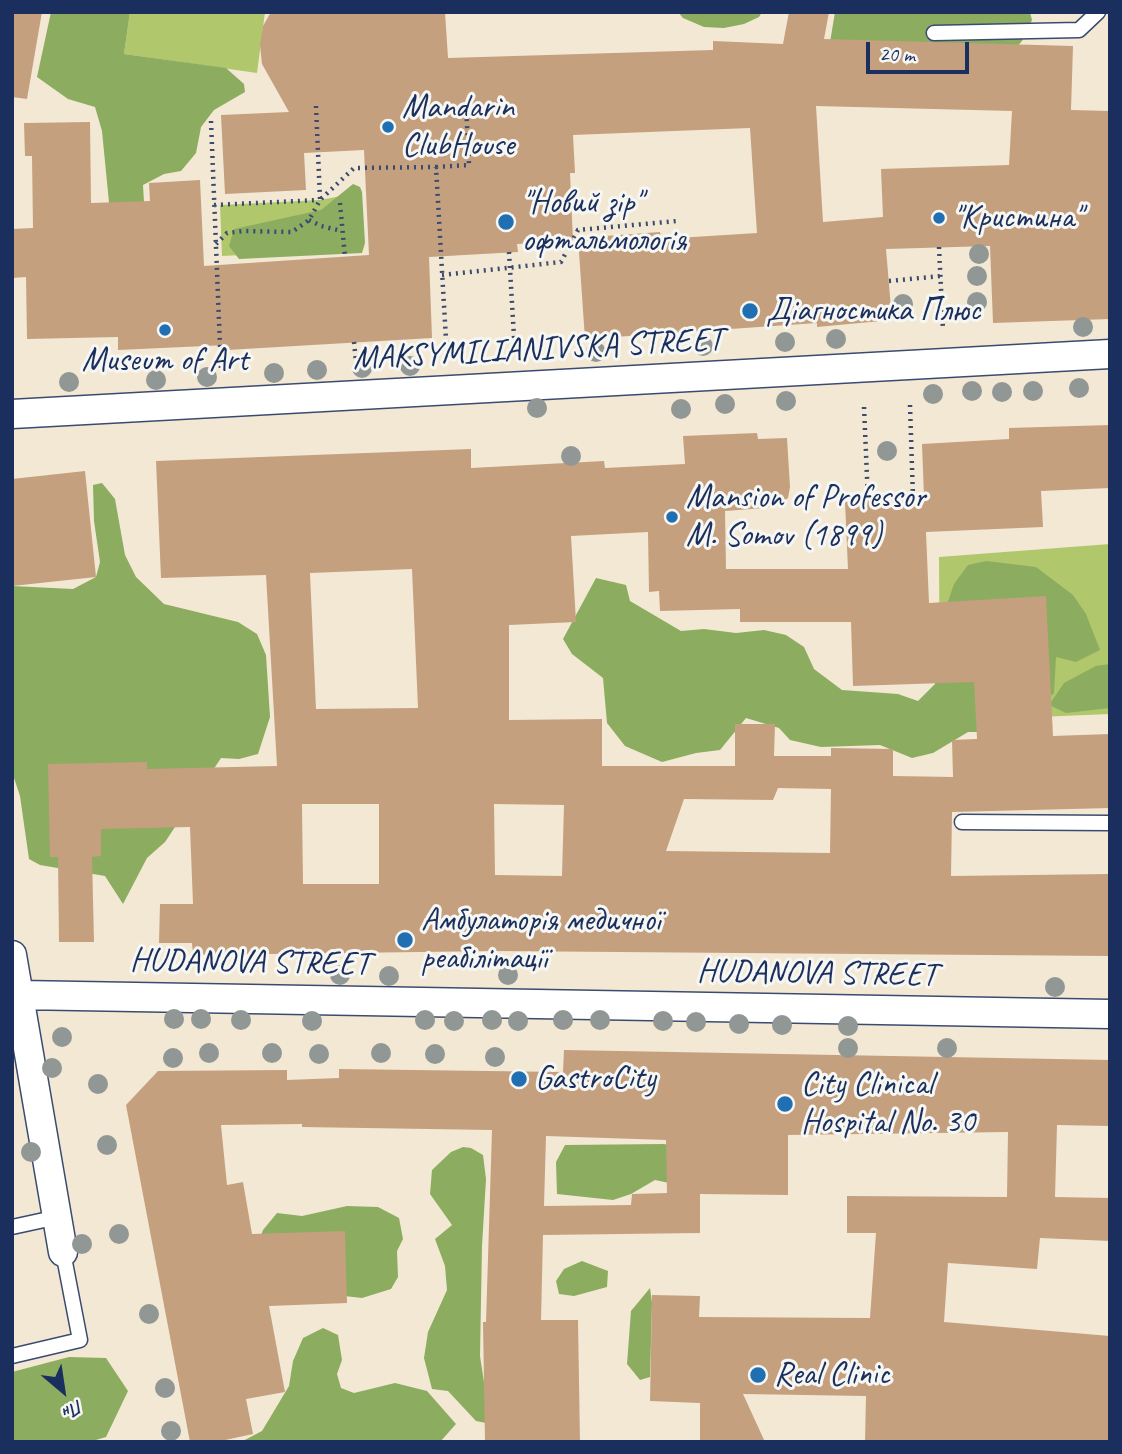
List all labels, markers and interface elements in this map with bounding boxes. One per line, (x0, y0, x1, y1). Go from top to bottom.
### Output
scale bar (870, 28, 973, 72)
text: 20 m (879, 41, 915, 67)
place label: Mandarin ClubHouse (402, 88, 514, 166)
marker: Mandarin ClubHouse (380, 119, 396, 135)
place label: "Новий зір" офтальмологія (522, 183, 686, 261)
place label: "Кристина" (953, 198, 1082, 238)
marker: "Кристина" (931, 210, 947, 226)
marker: "Новий зір" офтальмологія (496, 212, 516, 232)
place label: Діагностика Плюс (766, 291, 980, 331)
marker: Діагностика Плюс (740, 301, 760, 321)
street label: MAKSYMILIANIVSKA STREET (352, 321, 724, 379)
marker: Museum of Art (157, 322, 173, 338)
place label: Museum of Art (82, 341, 248, 381)
place label: Mansion of Professor M. Somov (1899) (686, 478, 925, 556)
marker: Mansion of Professor M. Somov (1899) (664, 509, 680, 525)
place label: Амбулаторія медичної реабілітації (421, 901, 661, 979)
marker: Амбулаторія медичної реабілітації (395, 930, 415, 950)
street label: HUDANOVA STREET (130, 941, 370, 985)
street label: HUDANOVA STREET (697, 952, 937, 996)
place label: GastroCity (535, 1059, 655, 1099)
place label: City Clinical Hospital No. 30 (801, 1065, 975, 1143)
marker: GastroCity (509, 1069, 529, 1089)
marker: City Clinical Hospital No. 30 (775, 1094, 795, 1114)
place label: Real Clinic (774, 1355, 890, 1395)
north arrow (28, 1356, 98, 1426)
marker: Real Clinic (748, 1365, 768, 1385)
text: Пн (59, 1394, 88, 1425)

